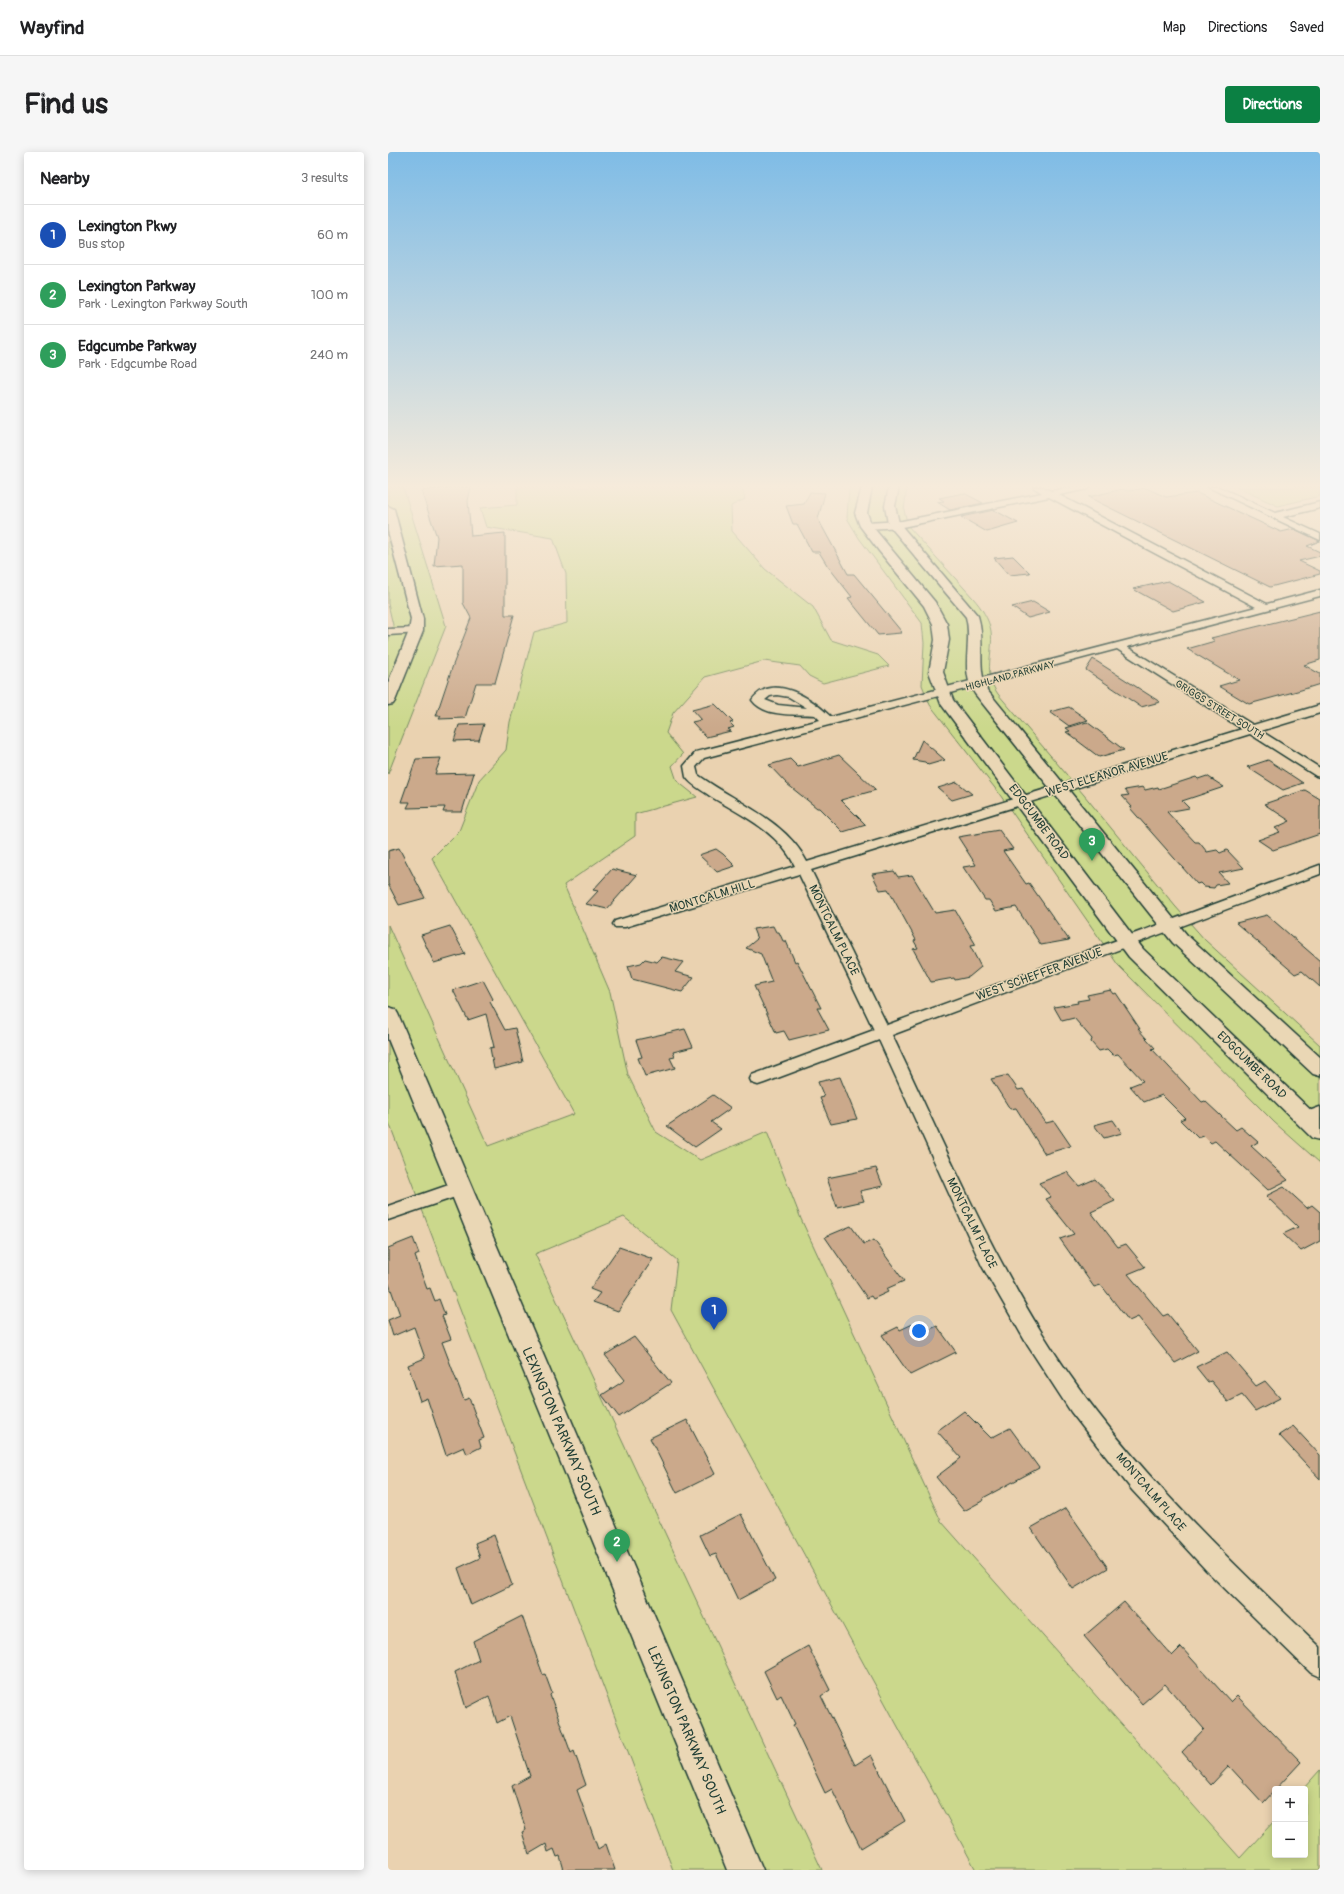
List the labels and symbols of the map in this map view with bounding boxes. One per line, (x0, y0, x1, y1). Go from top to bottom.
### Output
street label: HIGHLAND PARKWAY (964, 658, 1057, 694)
street label: GRIGGS STREET SOUTH (1173, 678, 1266, 742)
street label: WEST ELEANOR AVENUE (1044, 749, 1170, 800)
street label: EDGCUMBE ROAD (1005, 781, 1072, 864)
pin: 3 (1079, 828, 1105, 861)
street label: MONTCALM HILL (668, 876, 757, 917)
street label: MONTCALM PLACE (805, 882, 862, 978)
street label: WEST SCHEFFER AVENUE (974, 945, 1104, 1004)
street label: EDGCUMBE ROAD (1214, 1028, 1290, 1103)
street label: MONTCALM PLACE (943, 1175, 1000, 1271)
pin: 1 (701, 1297, 727, 1330)
your location (909, 1321, 929, 1341)
street label: LEXINGTON PARKWAY SOUTH (518, 1345, 605, 1518)
street label: MONTCALM PLACE (1112, 1450, 1189, 1535)
pin: 2 (604, 1529, 630, 1562)
street label: LEXINGTON PARKWAY SOUTH (643, 1644, 730, 1817)

